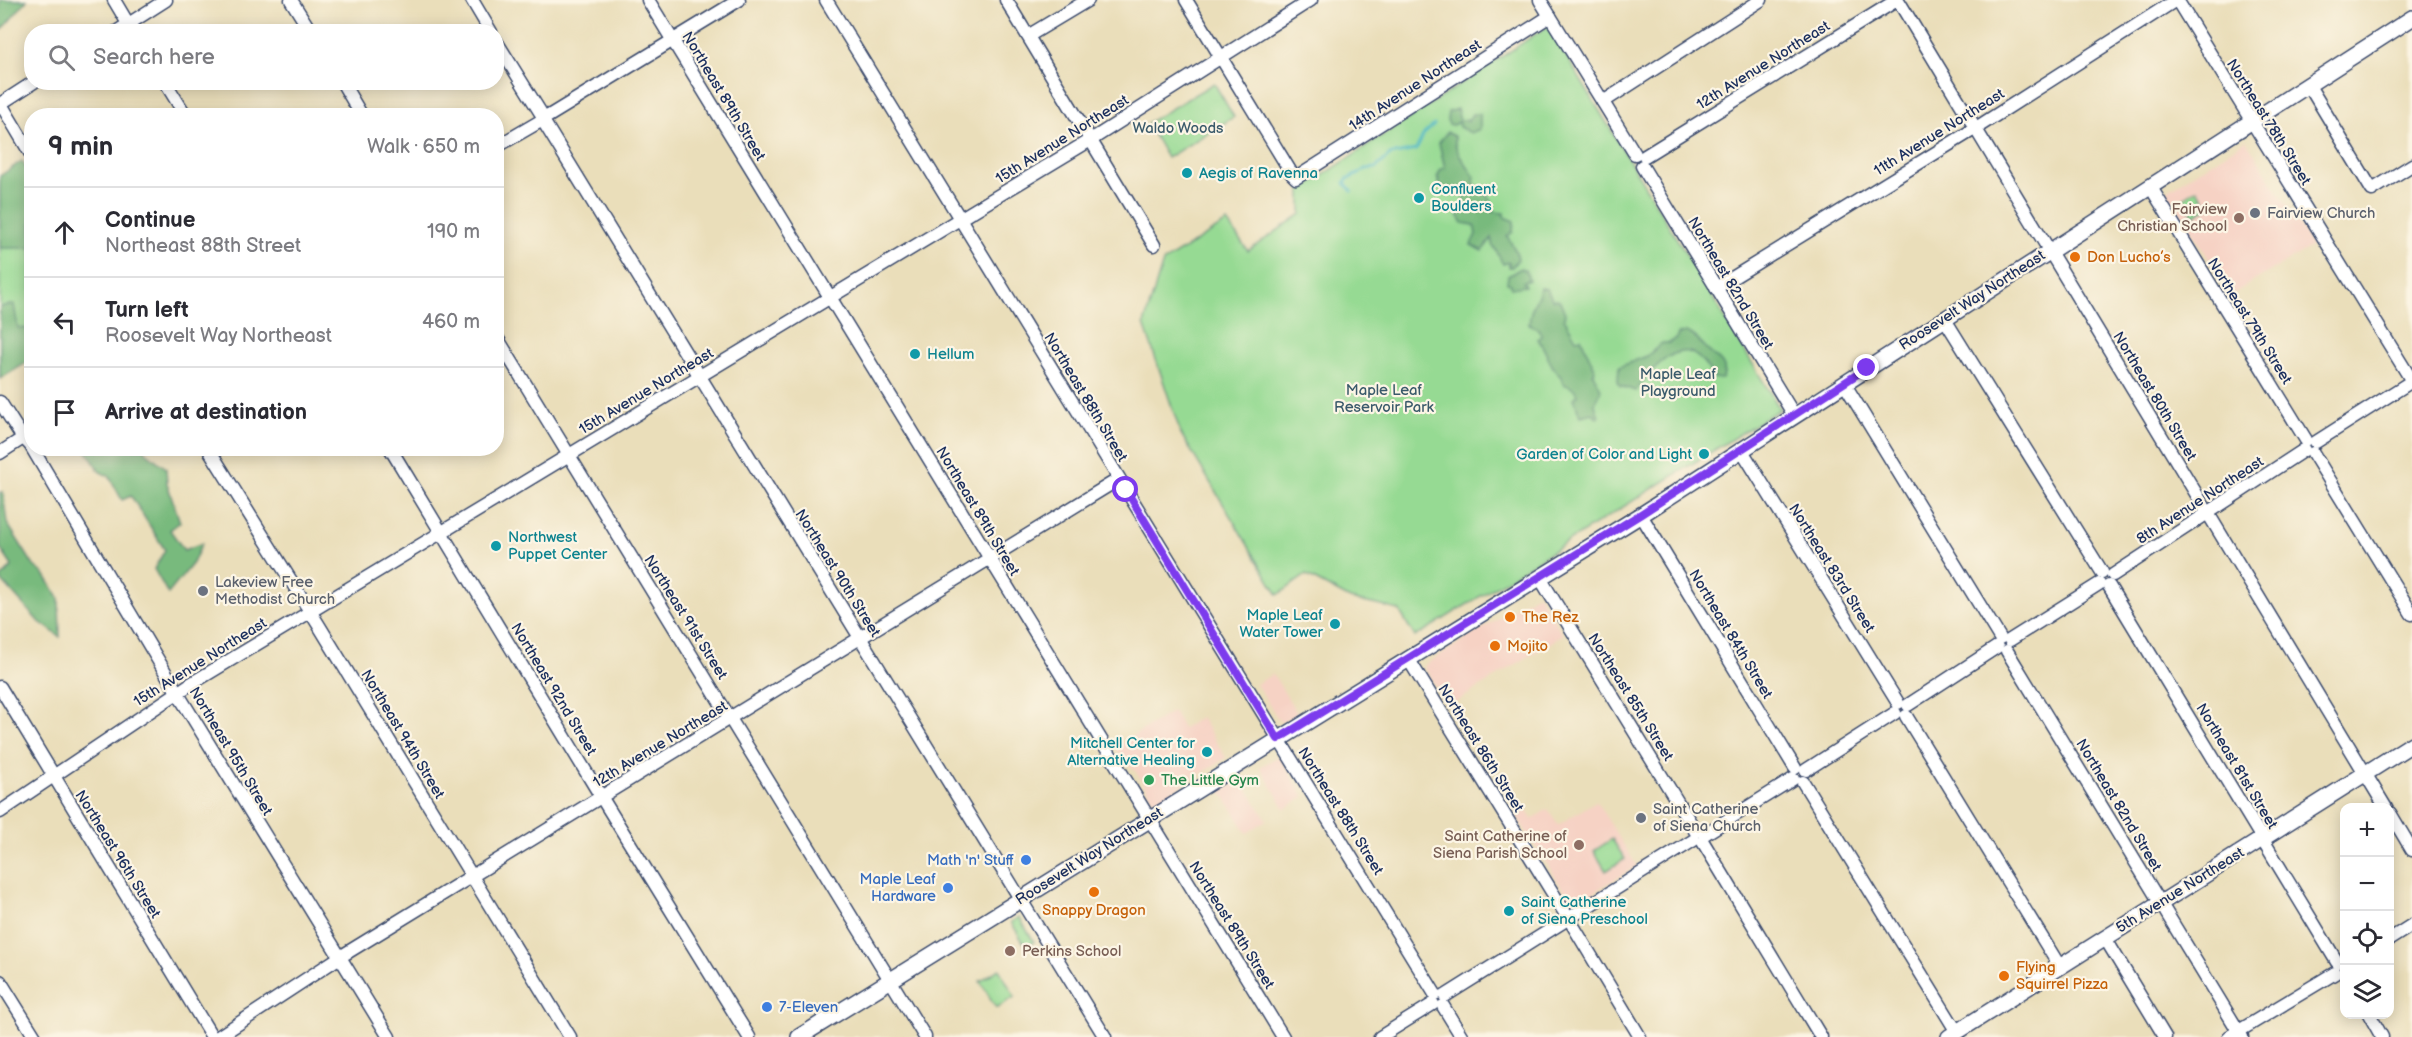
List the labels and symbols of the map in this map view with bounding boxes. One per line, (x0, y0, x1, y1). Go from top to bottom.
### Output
street label: 12th Avenue Northeast (1693, 16, 1834, 114)
street label: Northeast 89th Street (678, 28, 770, 164)
street label: 14th Avenue Northeast (1346, 35, 1485, 135)
street label: Northeast 78th Street (2222, 56, 2315, 189)
street label: 11th Avenue Northeast (1870, 84, 2009, 180)
street label: 15th Avenue Northeast (992, 91, 1133, 188)
park label: Waldo Woods (1132, 119, 1224, 138)
place label: Aegis of Ravenna (1199, 164, 1318, 183)
marker: Aegis of Ravenna (1180, 166, 1194, 180)
place label: Confluent Boulders (1431, 180, 1496, 216)
marker: Confluent Boulders (1412, 191, 1426, 205)
place label: Fairview Christian School (2117, 200, 2227, 236)
place label: Fairview Church (2267, 204, 2375, 223)
marker: Fairview Church (2248, 206, 2262, 220)
marker: Fairview Christian School (2232, 211, 2246, 225)
street label: Northeast 82nd Street (1683, 214, 1778, 353)
street label: Roosevelt Way Northeast (1896, 246, 2049, 355)
place label: Don Lucho’s (2087, 248, 2171, 267)
marker: Don Lucho’s (2068, 250, 2082, 264)
street label: Northeast 79th Street (2203, 255, 2296, 388)
street label: Northeast 80th Street (2109, 328, 2201, 465)
street label: Northeast 88th Street (1040, 329, 1132, 466)
street label: 15th Avenue Northeast (576, 344, 717, 439)
place label: Hellum (927, 345, 974, 364)
marker: Hellum (908, 347, 922, 361)
route end (1853, 354, 1879, 380)
park label: Maple Leaf Playground (1640, 365, 1717, 401)
park label: Maple Leaf Reservoir Park (1334, 381, 1435, 417)
street label: Northeast 89th Street (932, 443, 1024, 579)
place label: Garden of Color and Light (1516, 445, 1692, 464)
marker: Garden of Color and Light (1697, 447, 1711, 461)
street label: 8th Avenue Northeast (2133, 452, 2268, 549)
route start (1112, 476, 1138, 502)
street label: Northeast 83rd Street (1784, 500, 1879, 637)
street label: Northeast 90th Street (791, 506, 885, 641)
place label: Northwest Puppet Center (508, 528, 608, 564)
marker: Northwest Puppet Center (489, 539, 503, 553)
street label: Northeast 91st Street (640, 552, 732, 683)
street label: Northeast 84th Street (1684, 566, 1777, 703)
place label: Lakeview Free Methodist Church (215, 573, 335, 609)
marker: Lakeview Free Methodist Church (196, 584, 210, 598)
place label: Maple Leaf Water Tower (1239, 606, 1324, 642)
place label: The Rez (1522, 608, 1579, 627)
marker: The Rez (1503, 610, 1517, 624)
street label: 15th Avenue Northeast (130, 614, 271, 711)
marker: Maple Leaf Water Tower (1328, 617, 1342, 631)
street label: Northeast 92nd Street (506, 620, 601, 759)
street label: Northeast 85th Street (1584, 630, 1678, 765)
place label: Mojito (1507, 637, 1548, 656)
marker: Mojito (1488, 639, 1502, 653)
street label: Northeast 94th Street (356, 666, 449, 803)
street label: Northeast 86th Street (1433, 681, 1528, 816)
street label: Northeast 95th Street (185, 683, 277, 819)
street label: 12th Avenue Northeast (589, 697, 731, 792)
street label: Northeast 81st Street (2192, 700, 2282, 833)
place label: Mitchell Center for Alternative Healing (1067, 734, 1196, 770)
street label: Northeast 82nd Street (2071, 736, 2166, 875)
street label: Northeast 88th Street (1294, 744, 1388, 879)
marker: Mitchell Center for Alternative Healing (1200, 745, 1214, 759)
place label: The Little Gym (1161, 771, 1259, 790)
marker: The Little Gym (1142, 773, 1156, 787)
street label: Northeast 96th Street (70, 787, 165, 922)
place label: Saint Catherine of Siena Church (1653, 800, 1761, 836)
street label: Roosevelt Way Northeast (1012, 803, 1167, 910)
marker: Saint Catherine of Siena Church (1634, 811, 1648, 825)
place label: Saint Catherine of Siena Parish School (1433, 827, 1567, 863)
marker: Saint Catherine of Siena Parish School (1572, 838, 1586, 852)
street label: 5th Avenue Northeast (2113, 843, 2248, 938)
place label: Math 'n' Stuff (927, 851, 1014, 870)
marker: Math 'n' Stuff (1019, 853, 1033, 867)
street label: Northeast 89th Street (1185, 858, 1279, 993)
place label: Maple Leaf Hardware (859, 870, 936, 906)
marker: Maple Leaf Hardware (941, 881, 955, 895)
marker: Snappy Dragon (1087, 885, 1101, 899)
place label: Saint Catherine of Siena Preschool (1521, 893, 1648, 929)
place label: Snappy Dragon (1042, 901, 1146, 920)
marker: Saint Catherine of Siena Preschool (1502, 904, 1516, 918)
place label: Perkins School (1022, 942, 1121, 961)
marker: Perkins School (1003, 944, 1017, 958)
place label: Flying Squirrel Pizza (2016, 958, 2108, 994)
marker: Flying Squirrel Pizza (1997, 969, 2011, 983)
place label: 7-Eleven (779, 998, 838, 1017)
marker: 7-Eleven (760, 1000, 774, 1014)

